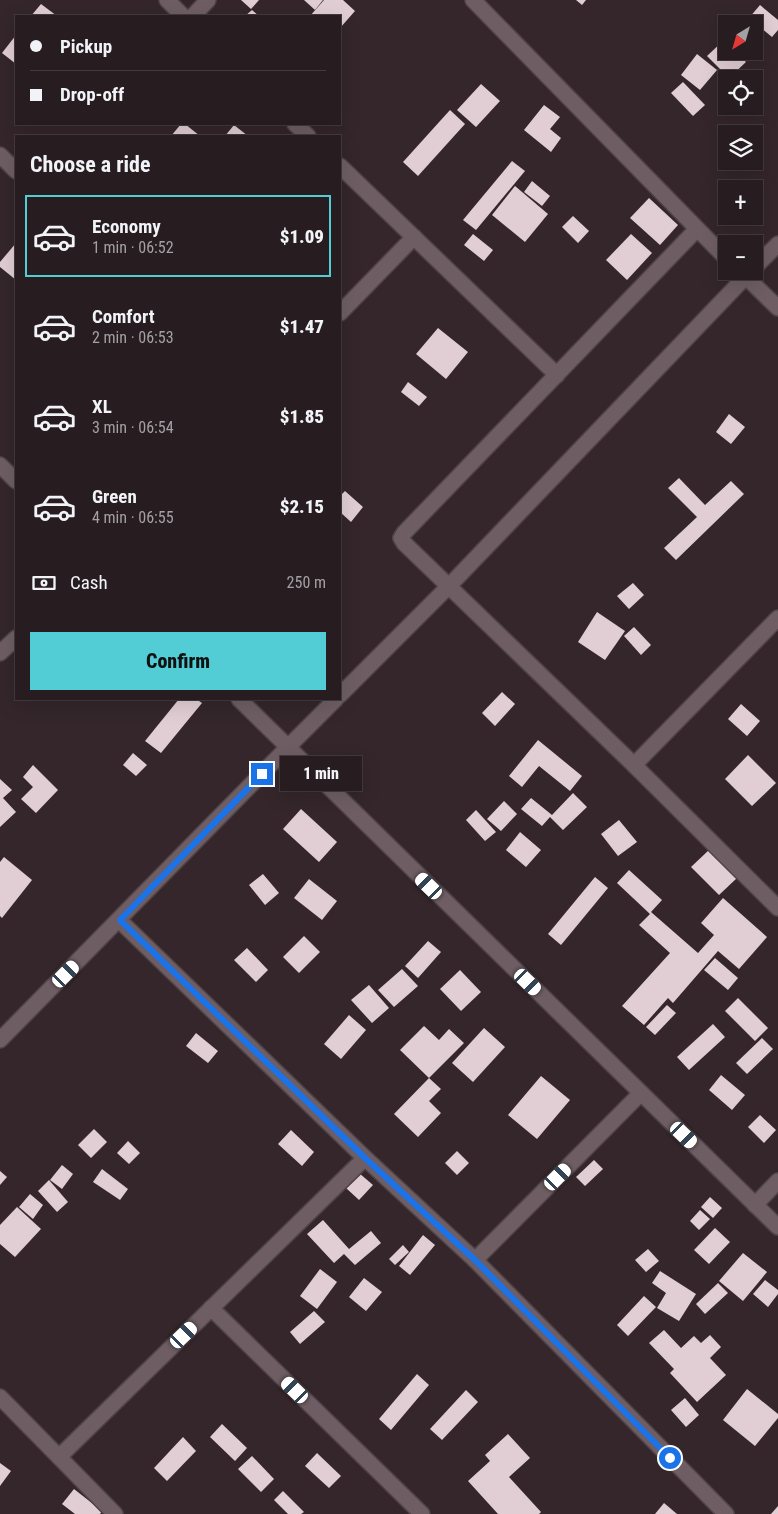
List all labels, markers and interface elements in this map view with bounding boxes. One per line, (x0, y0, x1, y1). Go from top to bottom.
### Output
north arrow (718, 15, 762, 60)
map controls (718, 15, 763, 280)
text: Pickup (60, 35, 112, 58)
button: locate (718, 70, 763, 115)
text: Drop-off (60, 83, 124, 106)
button: layers (718, 125, 763, 170)
text: Choose a ride (30, 152, 151, 177)
button: + (718, 180, 763, 225)
icon: car (32, 214, 77, 259)
text: Economy (92, 215, 161, 238)
text: $1.09 (280, 225, 324, 248)
button: − (718, 235, 763, 280)
text: 1 min · 06:52 (92, 238, 174, 257)
icon: car (32, 304, 77, 349)
text: Comfort (92, 305, 155, 328)
text: $1.47 (280, 315, 324, 338)
text: 2 min · 06:53 (92, 328, 174, 347)
icon: car (32, 394, 77, 439)
text: XL (92, 395, 112, 418)
text: $1.85 (280, 405, 324, 428)
text: 3 min · 06:54 (92, 418, 174, 437)
icon: car (32, 484, 77, 529)
text: Green (92, 485, 137, 508)
text: $2.15 (280, 495, 324, 518)
text: 4 min · 06:55 (92, 508, 174, 527)
icon: cash (30, 569, 58, 597)
text: Cash (70, 571, 108, 594)
text: 250 m (287, 573, 326, 592)
button: Confirm (30, 632, 326, 690)
callout: 1 min (280, 756, 362, 792)
route end (251, 763, 273, 785)
text: 1 min (303, 764, 339, 783)
car (412, 870, 445, 902)
car (50, 958, 81, 990)
car (511, 966, 544, 998)
car (667, 1119, 700, 1151)
car (542, 1161, 573, 1193)
car (167, 1319, 200, 1351)
car (278, 1374, 311, 1406)
route start (659, 1447, 681, 1469)

